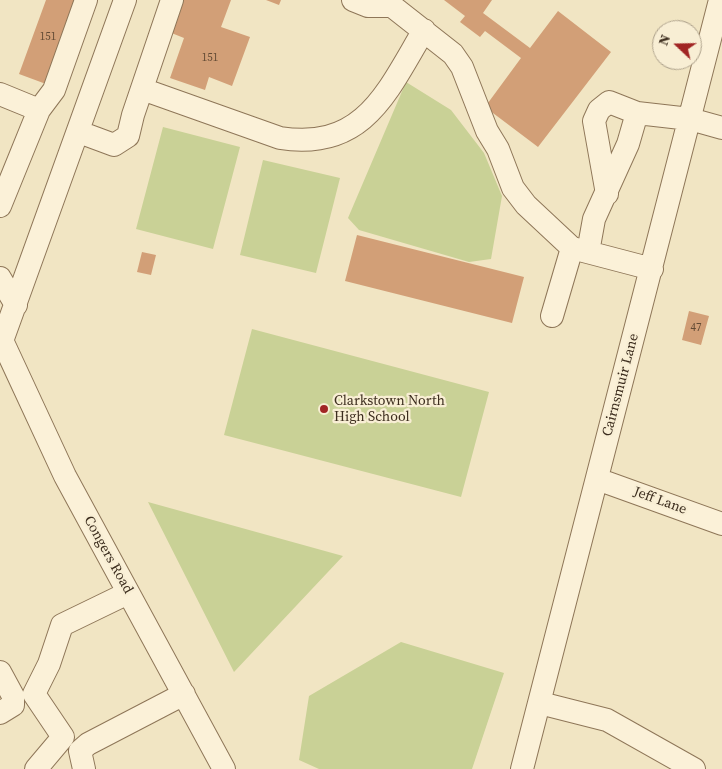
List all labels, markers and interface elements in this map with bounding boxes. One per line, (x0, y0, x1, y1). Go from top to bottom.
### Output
north arrow (652, 20, 702, 70)
house number: 151 (40, 30, 56, 44)
text: N (653, 32, 675, 48)
house number: 151 (202, 51, 218, 65)
house number: 47 (691, 321, 701, 335)
street label: Cairnsmuir Lane (599, 332, 643, 438)
place label: Clarkstown North High School (334, 393, 445, 426)
marker: Clarkstown North High School (318, 403, 330, 415)
street label: Jeff Lane (631, 484, 689, 518)
street label: Congers Road (80, 513, 136, 597)

